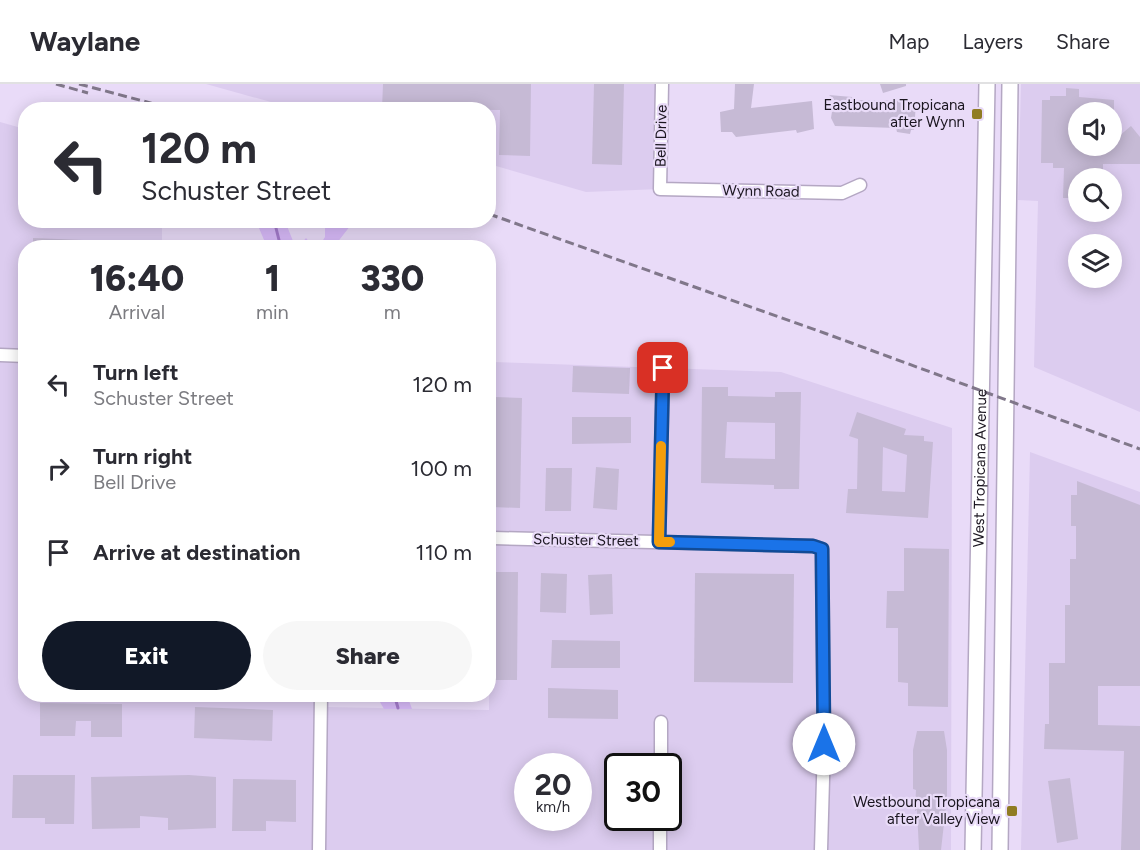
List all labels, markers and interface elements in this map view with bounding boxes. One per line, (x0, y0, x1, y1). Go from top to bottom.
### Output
text: Waylane (30, 24, 140, 58)
text: Map (889, 29, 929, 54)
text: Layers (962, 29, 1023, 54)
text: Share (1056, 29, 1110, 54)
place label: Eastbound Tropicana after Wynn (824, 96, 965, 131)
map controls (1068, 102, 1122, 288)
button: sound (1068, 102, 1122, 156)
street label: Bell Drive (651, 105, 671, 167)
marker: Eastbound Tropicana after Wynn (970, 107, 984, 121)
text: 120 m (141, 123, 257, 174)
icon: left (42, 126, 120, 204)
button: search (1068, 168, 1122, 222)
text: Schuster Street (141, 174, 331, 207)
street label: Wynn Road (722, 181, 800, 201)
button: layers (1068, 234, 1122, 288)
text: 16:40 (90, 257, 184, 300)
text: 1 (265, 257, 280, 300)
text: 330 (360, 257, 424, 300)
text: Arrival (109, 300, 165, 324)
text: min (256, 300, 289, 324)
text: m (384, 300, 401, 324)
pin (637, 342, 688, 393)
icon: arrive (646, 351, 679, 384)
text: Turn left (93, 359, 179, 386)
icon: left (42, 368, 75, 401)
text: 120 m (412, 371, 472, 398)
text: Schuster Street (93, 386, 234, 410)
street label: West Tropicana Avenue (970, 389, 990, 547)
text: Turn right (93, 443, 192, 470)
icon: right (42, 452, 75, 485)
text: 100 m (411, 455, 472, 482)
text: Bell Drive (93, 470, 176, 494)
street label: Schuster Street (533, 530, 639, 550)
icon: arrive (42, 536, 75, 569)
text: Arrive at destination (93, 539, 301, 566)
text: 110 m (416, 539, 472, 566)
button: Exit (42, 621, 251, 690)
button: Share (263, 621, 472, 690)
position arrow (792, 712, 856, 776)
speed limit sign: 30 (604, 753, 682, 831)
text: 20 (535, 766, 571, 803)
place label: Westbound Tropicana after Valley View (853, 793, 1000, 828)
text: km/h (536, 798, 570, 816)
marker: Westbound Tropicana after Valley View (1005, 804, 1019, 818)

